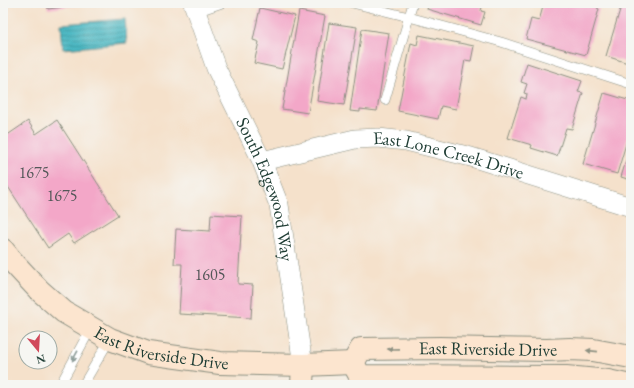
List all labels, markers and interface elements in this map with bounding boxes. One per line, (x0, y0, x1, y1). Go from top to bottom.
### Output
street label: South Edgewood Way (231, 113, 299, 263)
street label: East Lone Creek Drive (372, 126, 527, 184)
house number: 1675 (19, 162, 49, 183)
house number: 1675 (47, 185, 77, 206)
house number: 1605 (195, 264, 225, 285)
street label: East Riverside Drive (90, 320, 229, 374)
north arrow (18, 330, 58, 370)
street label: East Riverside Drive (419, 336, 557, 361)
one-way arrow (386, 346, 399, 352)
one-way arrow (586, 348, 598, 354)
text: N (35, 351, 47, 368)
one-way arrow (72, 351, 79, 362)

